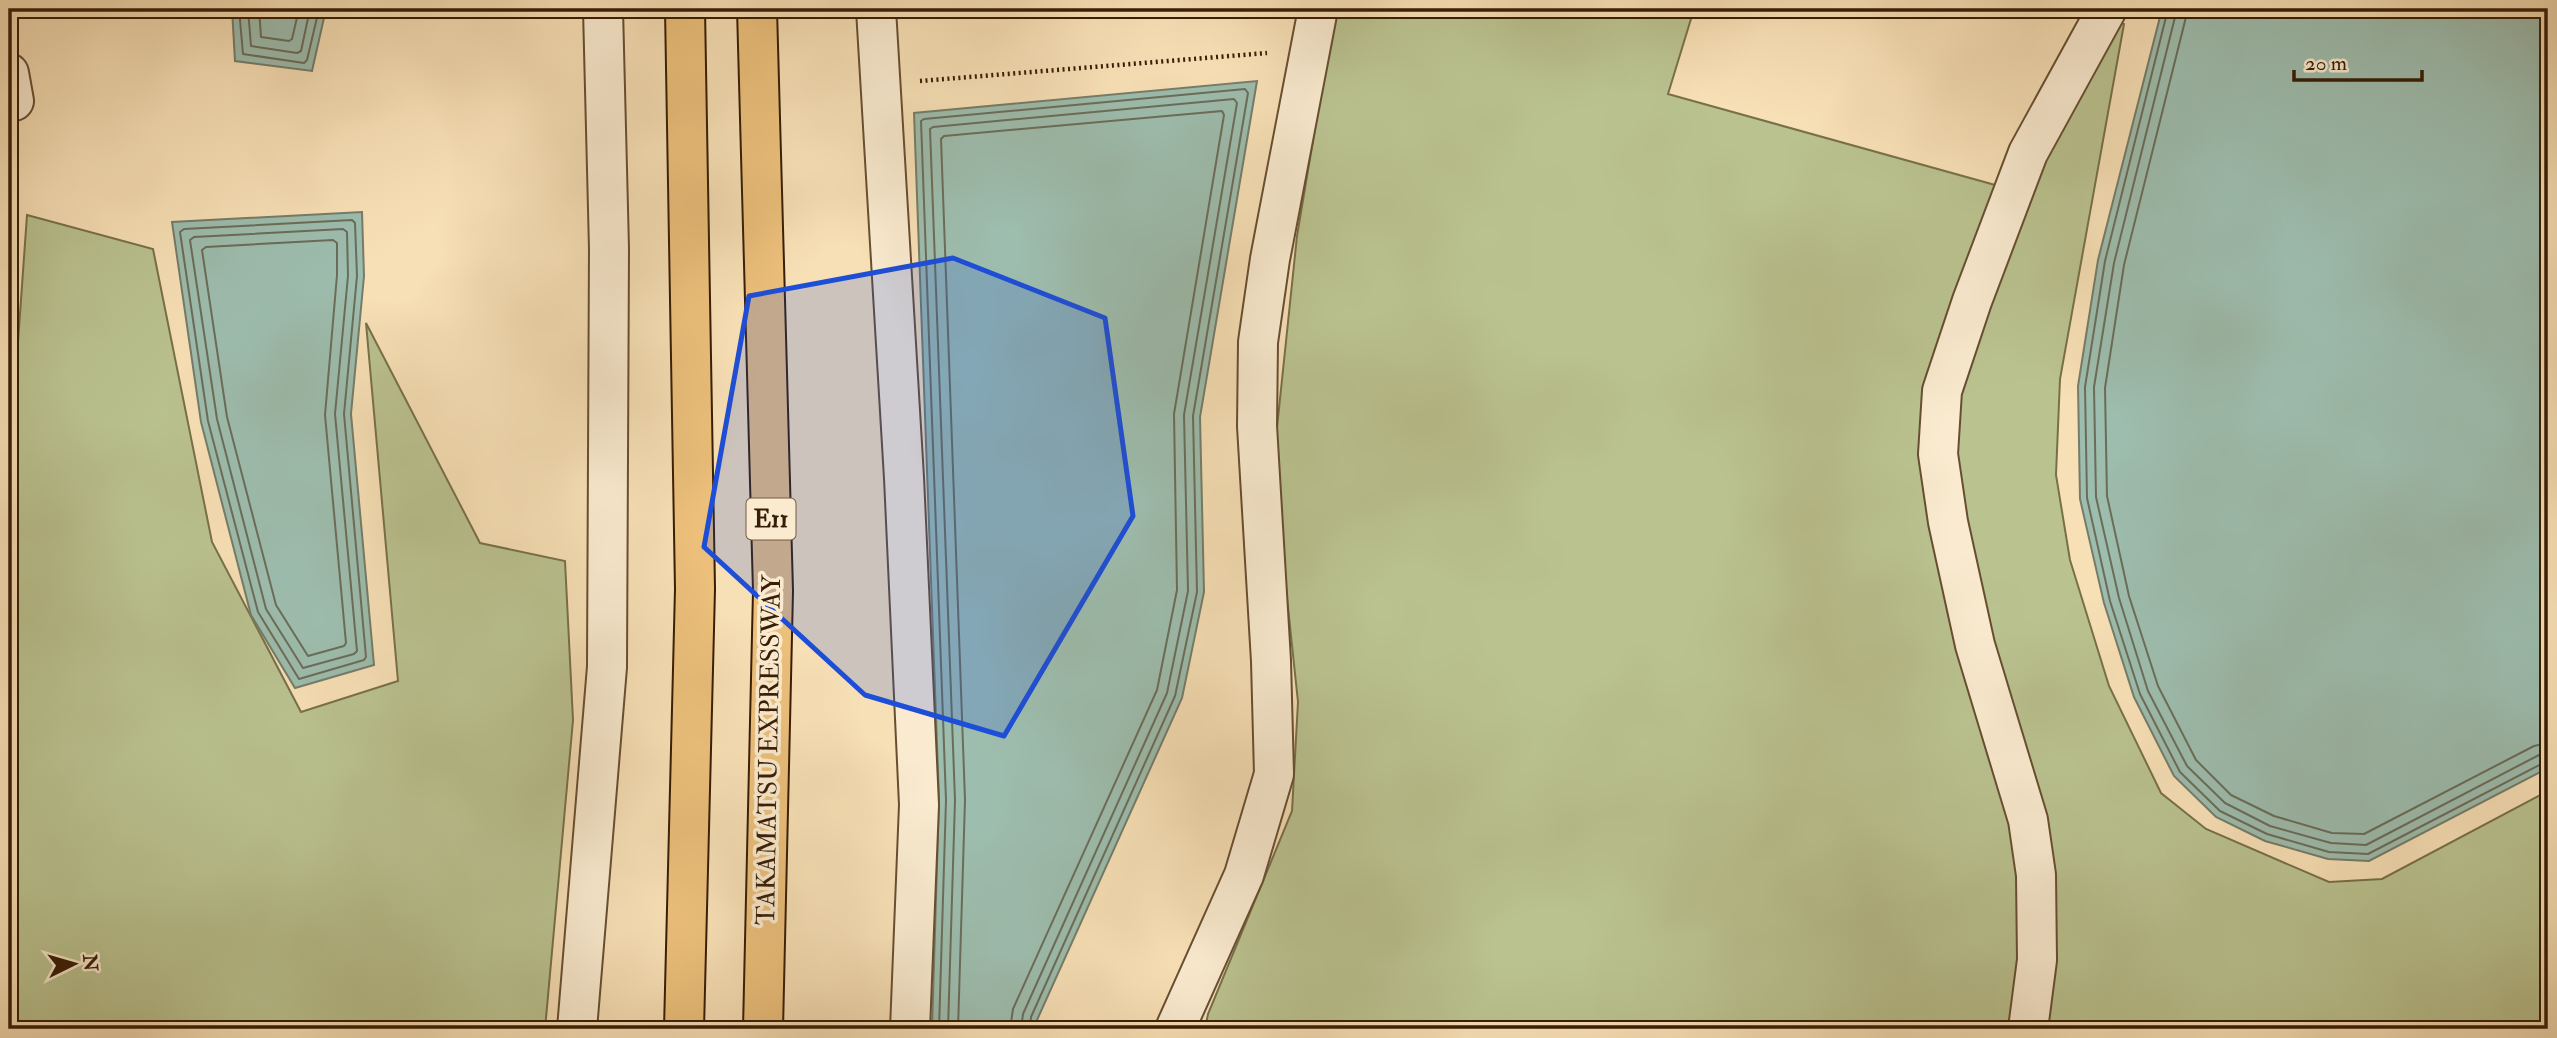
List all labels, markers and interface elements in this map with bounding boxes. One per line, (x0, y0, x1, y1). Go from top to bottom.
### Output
scale bar (2294, 38, 2422, 82)
text: 20 m (2305, 50, 2347, 77)
road number: E11 (746, 498, 796, 540)
street label: TAKAMATSU EXPRESSWAY (750, 573, 788, 925)
north arrow (38, 930, 108, 1000)
text: N (77, 952, 103, 973)

